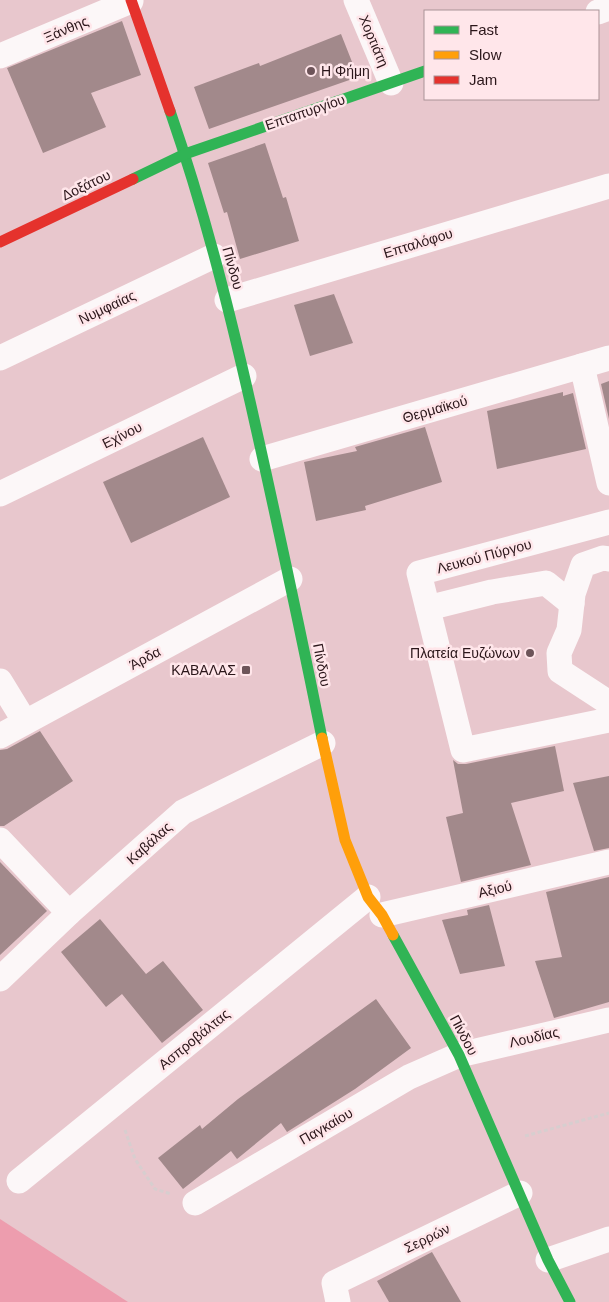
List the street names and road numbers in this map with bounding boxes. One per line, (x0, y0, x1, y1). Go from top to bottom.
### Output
street label: Ξάνθης (41, 12, 91, 45)
street label: Χορτιάτη (356, 13, 392, 69)
street label: Επταπυργίου (263, 91, 347, 133)
street label: Δοξάτου (59, 166, 113, 204)
street label: Επταλόφου (381, 225, 455, 261)
street label: Πίνδου (219, 245, 247, 291)
street label: Νυμφαίας (76, 287, 138, 327)
street label: Θερμαϊκού (401, 392, 469, 426)
street label: Εχίνου (100, 419, 144, 451)
street label: Λευκού Πύργου (435, 536, 533, 576)
street label: Πίνδου (310, 642, 334, 688)
street label: Άρδα (127, 643, 163, 673)
street label: Καβάλας (123, 818, 175, 867)
street label: Αξιού (477, 877, 513, 901)
street label: Ασπροβάλτας (155, 1005, 233, 1073)
street label: Πίνδου (447, 1012, 481, 1058)
street label: Λουδίας (508, 1023, 561, 1050)
street label: Παγκαίου (297, 1104, 355, 1148)
street label: Σερρών (402, 1220, 452, 1256)

